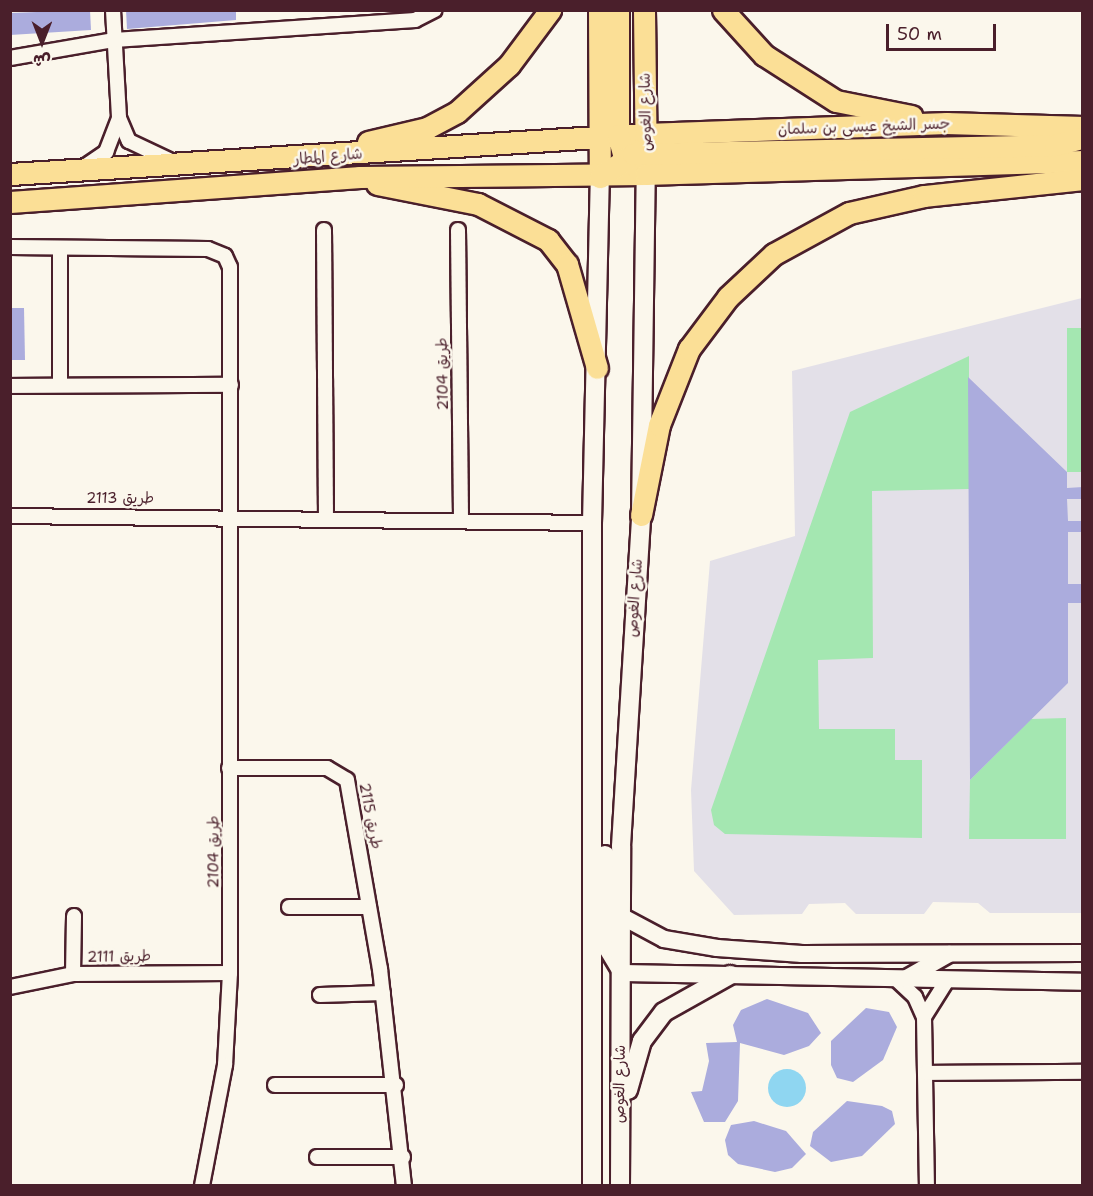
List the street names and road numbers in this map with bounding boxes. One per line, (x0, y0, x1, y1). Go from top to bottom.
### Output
street label: شارع الغوص (636, 73, 656, 151)
street label: جسر الشيخ عيسى بن سلمان (777, 115, 951, 139)
street label: شارع المطار (293, 145, 363, 169)
street label: طريق 2104 (433, 337, 453, 411)
street label: طريق 2113 (86, 490, 154, 508)
street label: شارع الغوص (623, 558, 647, 638)
street label: طريق 2115 (355, 781, 385, 851)
street label: طريق 2104 (205, 816, 223, 888)
street label: طريق 2111 (87, 947, 151, 967)
street label: شارع الغوص (610, 1045, 630, 1123)

